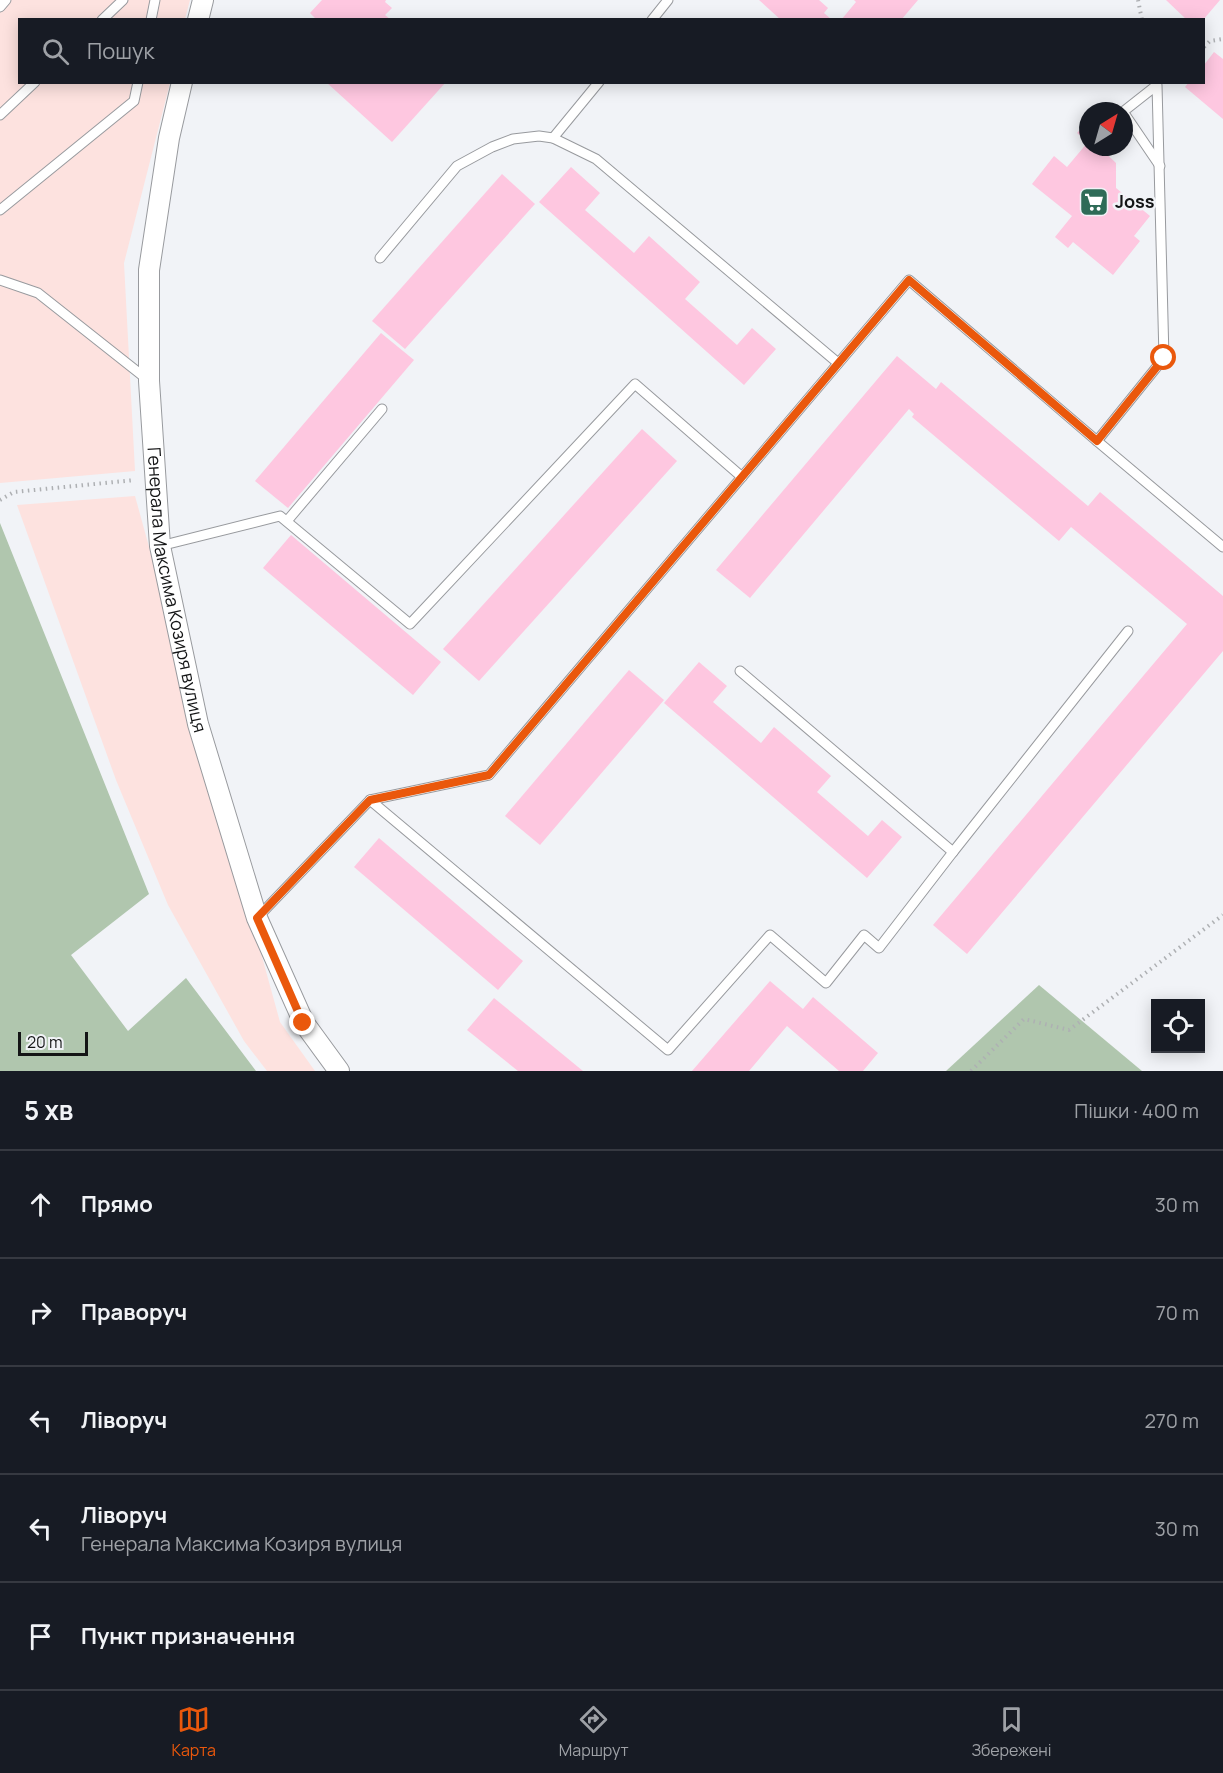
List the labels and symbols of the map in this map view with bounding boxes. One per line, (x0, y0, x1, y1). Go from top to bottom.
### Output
north arrow (1079, 102, 1133, 156)
supermarket icon: Joss (1078, 186, 1110, 218)
place label: Joss (1115, 189, 1155, 213)
route start (1150, 344, 1176, 370)
street label: Генерала Максима Козиря вулиця (142, 446, 213, 735)
route end (289, 1009, 315, 1035)
scale bar (18, 1029, 88, 1056)

